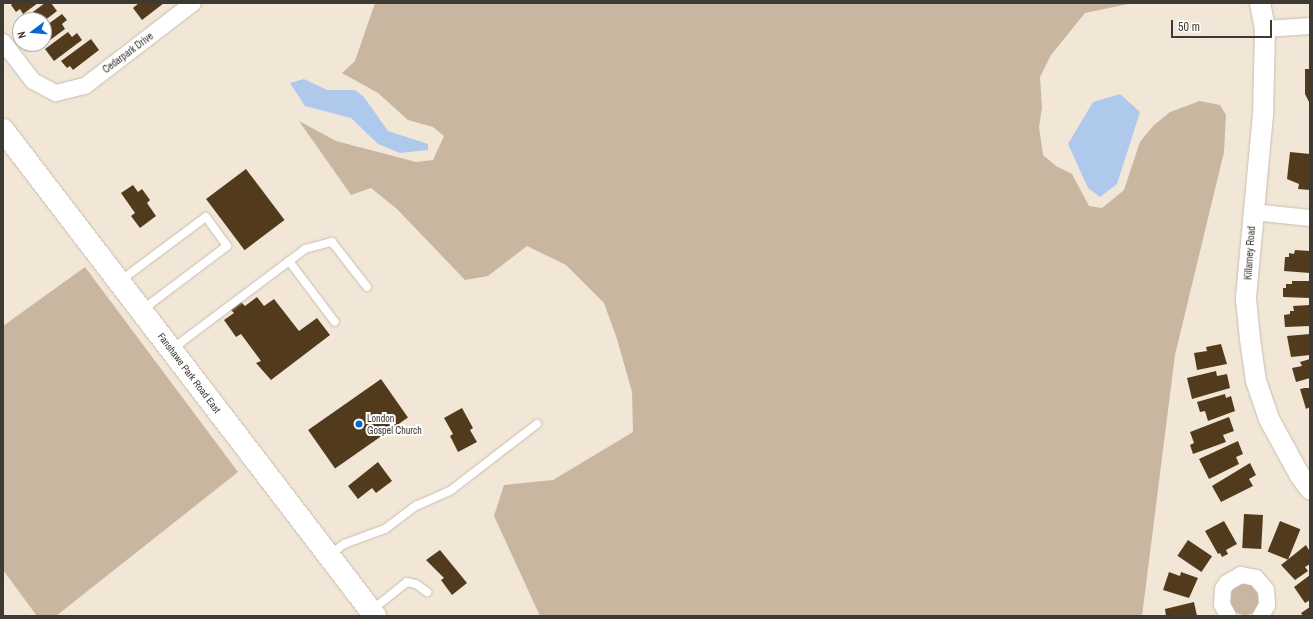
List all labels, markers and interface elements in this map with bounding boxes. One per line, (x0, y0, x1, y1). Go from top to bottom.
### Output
north arrow (12, 12, 52, 52)
scale bar (1173, 12, 1274, 38)
text: 50 m (1178, 19, 1200, 35)
text: N (14, 30, 29, 40)
street label: Cedarpark Drive (100, 30, 156, 76)
street label: Killarney Road (1242, 226, 1258, 280)
street label: Fanshawe Park Road East (155, 331, 223, 415)
place label: London Gospel Church (367, 412, 422, 436)
marker: London Gospel Church (354, 419, 364, 429)

